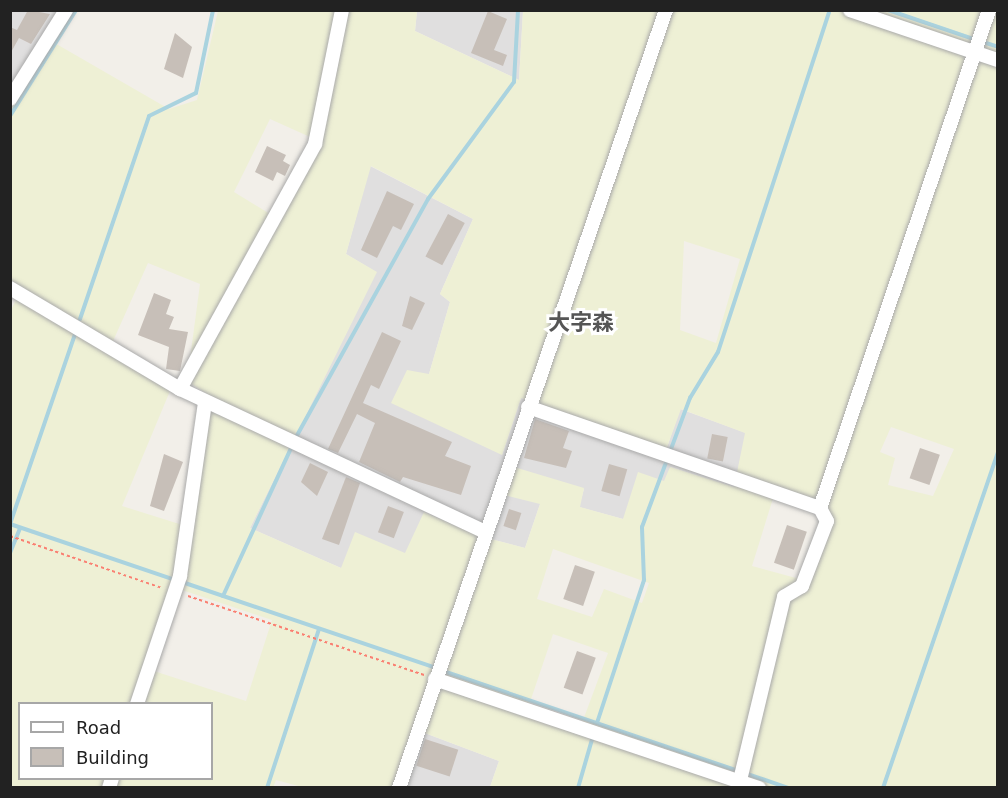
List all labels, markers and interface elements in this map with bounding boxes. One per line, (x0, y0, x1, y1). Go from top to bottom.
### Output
district label: 大字森 (548, 310, 614, 336)
legend (18, 702, 213, 780)
text: Road (76, 717, 121, 738)
text: Building (76, 747, 149, 768)

